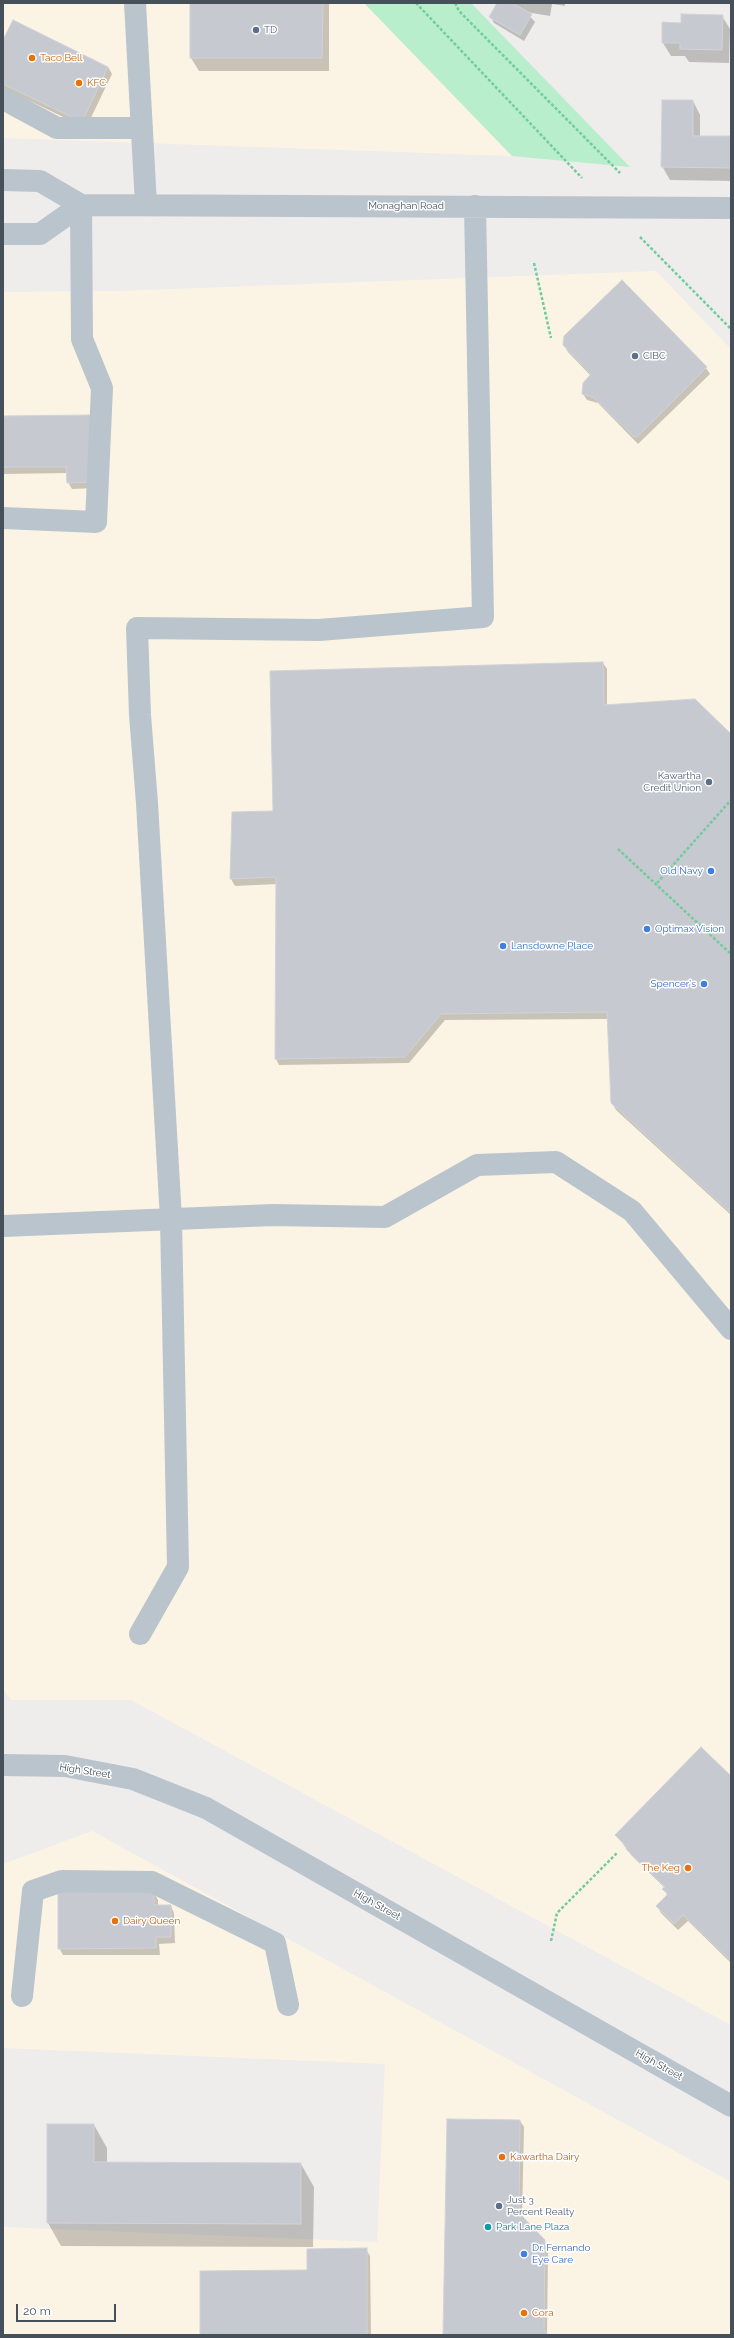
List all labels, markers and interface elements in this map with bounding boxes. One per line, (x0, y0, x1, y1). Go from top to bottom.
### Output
place label: TD (264, 24, 277, 36)
marker: TD (251, 25, 261, 35)
place label: Taco Bell (40, 52, 82, 64)
marker: Taco Bell (27, 53, 37, 63)
place label: KFC (87, 77, 106, 89)
marker: KFC (74, 78, 84, 88)
street label: Monaghan Road (368, 200, 444, 212)
place label: CIBC (643, 350, 666, 362)
marker: CIBC (630, 351, 640, 361)
place label: Kawartha Credit Union (643, 770, 701, 794)
marker: Kawartha Credit Union (704, 777, 714, 787)
place label: Old Navy (660, 865, 703, 877)
marker: Old Navy (706, 866, 716, 876)
place label: Optimax Vision (655, 923, 724, 935)
marker: Optimax Vision (642, 924, 652, 934)
place label: Lansdowne Place (511, 940, 593, 952)
marker: Lansdowne Place (498, 941, 508, 951)
place label: Spencer's (651, 978, 696, 990)
marker: Spencer's (699, 979, 709, 989)
street label: High Street (58, 1761, 112, 1781)
place label: The Keg (641, 1862, 680, 1874)
marker: The Keg (683, 1863, 693, 1873)
street label: High Street (351, 1887, 403, 1923)
place label: Dairy Queen (123, 1915, 180, 1927)
marker: Dairy Queen (110, 1916, 120, 1926)
street label: High Street (633, 2047, 685, 2083)
place label: Kawartha Dairy (510, 2151, 580, 2163)
marker: Kawartha Dairy (497, 2152, 507, 2162)
place label: Just 3 Percent Realty (507, 2194, 575, 2218)
marker: Just 3 Percent Realty (494, 2201, 504, 2211)
place label: Park Lane Plaza (496, 2221, 569, 2233)
marker: Park Lane Plaza (483, 2222, 493, 2232)
place label: Dr. Fernando Eye Care (532, 2242, 590, 2266)
marker: Dr. Fernando Eye Care (519, 2249, 529, 2259)
scale bar (18, 2296, 118, 2322)
text: 20 m (23, 2304, 51, 2318)
place label: Cora (532, 2307, 554, 2319)
marker: Cora (519, 2308, 529, 2318)

